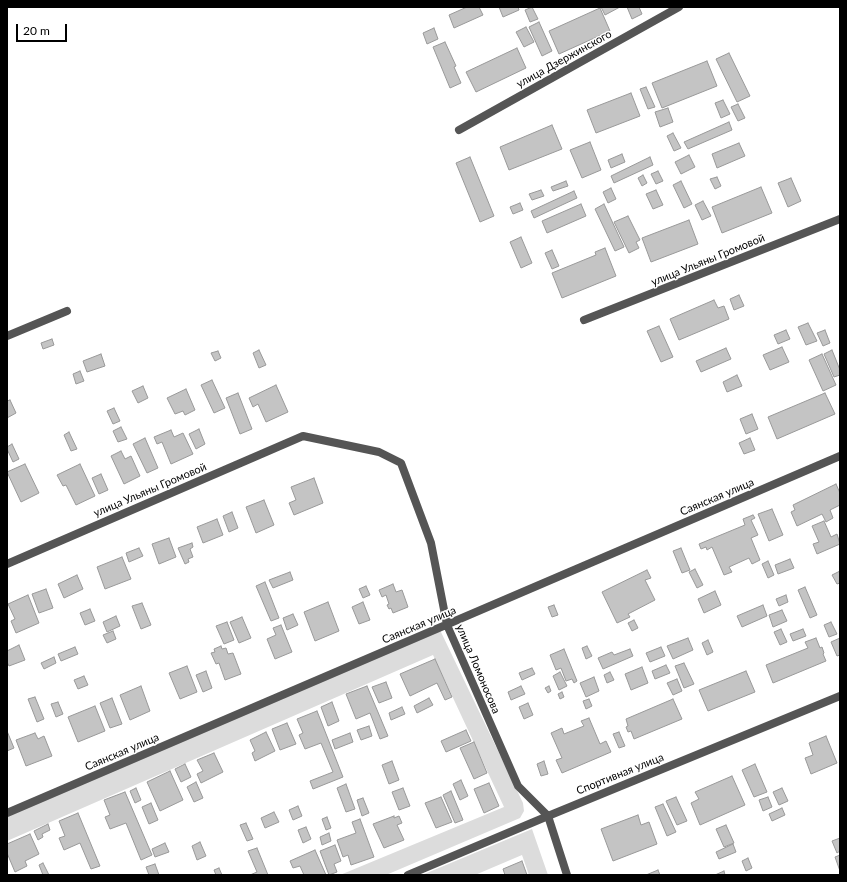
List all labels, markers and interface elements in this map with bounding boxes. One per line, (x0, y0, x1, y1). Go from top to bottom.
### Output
scale bar (18, 16, 69, 42)
text: 20 m (23, 23, 50, 38)
street label: улица Дзержинского (514, 27, 614, 91)
street label: улица Ульяны Громовой (649, 231, 767, 289)
street label: улица Ульяны Громовой (92, 460, 208, 520)
street label: Саянская улица (678, 475, 756, 519)
street label: Саянская улица (380, 603, 458, 647)
street label: улица Ломоносова (453, 622, 503, 716)
street label: Саянская улица (83, 730, 161, 774)
street label: Спортивная улица (574, 750, 666, 798)

